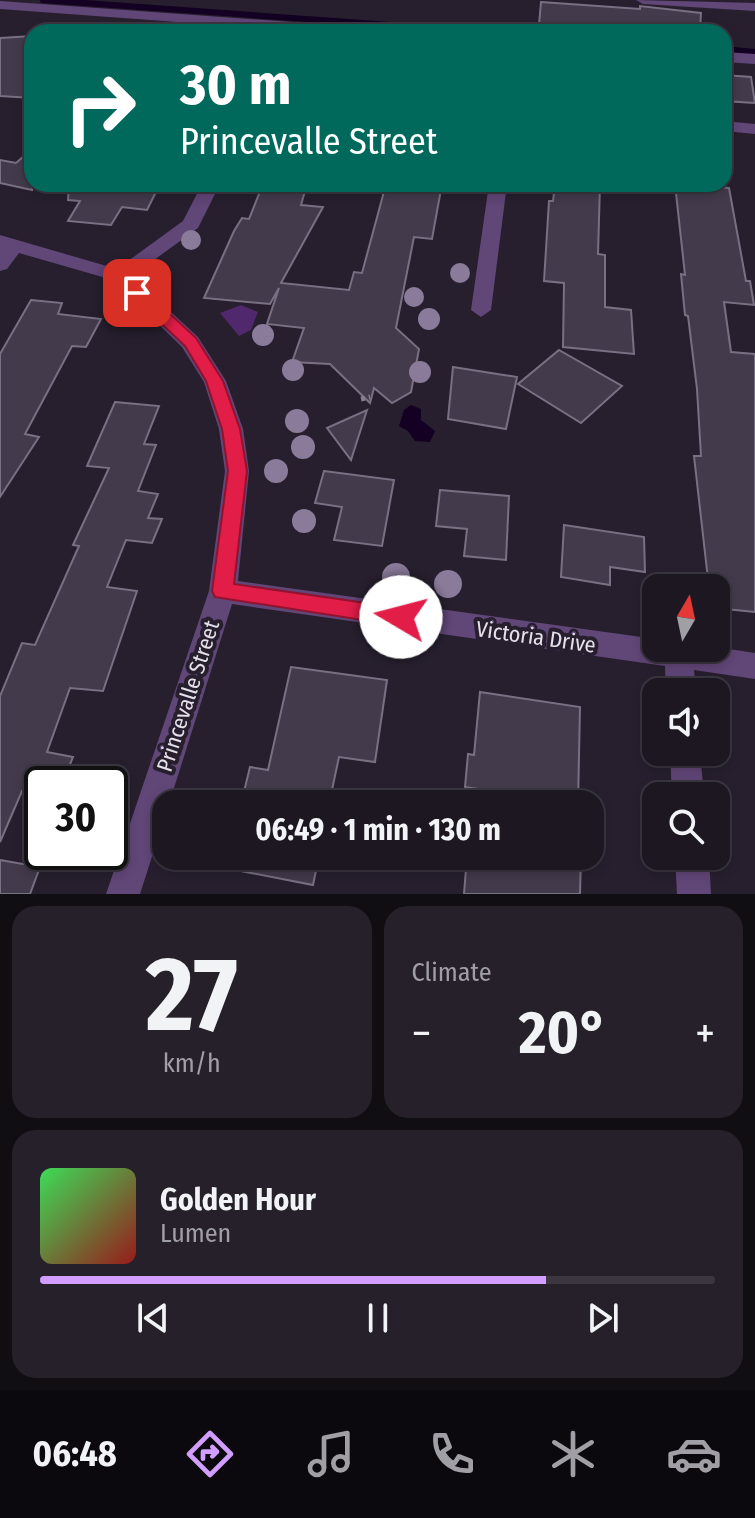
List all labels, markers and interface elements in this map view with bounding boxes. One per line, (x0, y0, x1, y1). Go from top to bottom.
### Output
text: 30 m (180, 52, 291, 119)
icon: right (48, 56, 152, 160)
text: Princevalle Street (180, 120, 437, 164)
pin (103, 259, 171, 327)
icon: arrive (115, 271, 159, 315)
north arrow (642, 574, 730, 662)
map controls (642, 574, 730, 870)
position arrow (359, 575, 443, 659)
street label: Victoria Drive (475, 615, 597, 659)
street label: Princevalle Street (151, 616, 225, 775)
button: sound (642, 678, 730, 766)
speed limit sign: 30 (24, 766, 128, 870)
button: search (642, 782, 730, 870)
text: 06:49 · 1 min · 130 m (255, 812, 501, 848)
text: 27 (146, 933, 238, 1058)
text: Climate (412, 957, 492, 988)
text: 20° (519, 997, 607, 1069)
text: − (412, 1007, 431, 1060)
text: + (695, 1007, 715, 1060)
text: km/h (163, 1048, 221, 1079)
text: Golden Hour (160, 1182, 316, 1218)
text: Lumen (160, 1218, 231, 1249)
icon: previous (131, 1296, 175, 1340)
icon: pause (356, 1296, 400, 1340)
icon: next (581, 1296, 625, 1340)
icon: directions (182, 1426, 238, 1482)
icon: music (303, 1426, 359, 1482)
icon: phone (424, 1426, 480, 1482)
icon: climate (545, 1426, 601, 1482)
icon: car (666, 1426, 722, 1482)
text: 06:48 (33, 1432, 117, 1476)

